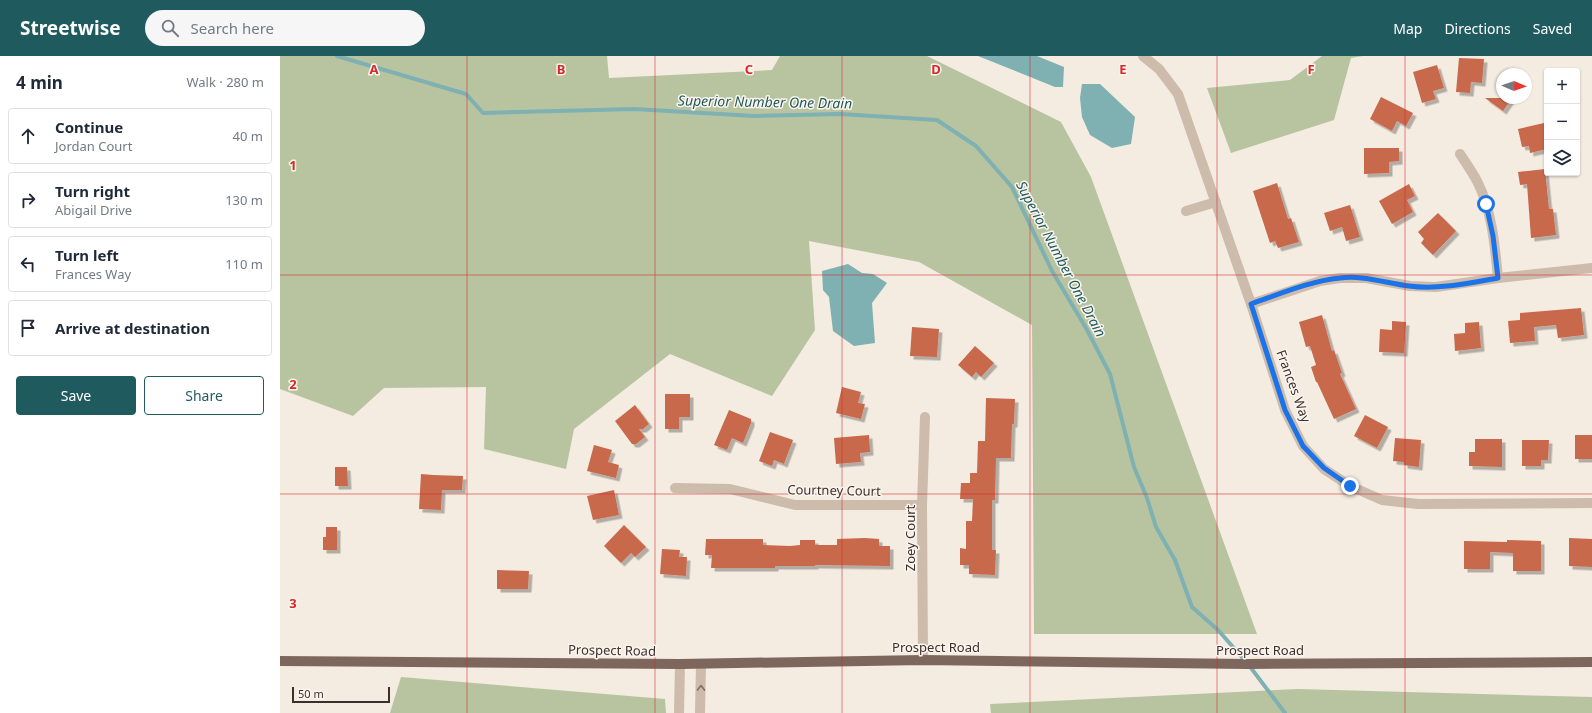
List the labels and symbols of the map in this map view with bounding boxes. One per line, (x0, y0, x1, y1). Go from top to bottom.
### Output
text: A (370, 60, 379, 78)
text: B (557, 60, 565, 78)
text: C (745, 60, 753, 78)
text: D (931, 60, 941, 78)
text: E (1119, 60, 1127, 78)
text: F (1307, 60, 1315, 78)
north arrow (1496, 68, 1532, 104)
water label: Superior Number One Drain (678, 90, 852, 113)
text: 1 (289, 156, 297, 174)
water label: Superior Number One Drain (1012, 177, 1111, 340)
route start (1477, 195, 1495, 213)
street label: Frances Way (1273, 347, 1316, 425)
text: 2 (289, 375, 297, 393)
route end (1341, 477, 1359, 495)
street label: Courtney Court (787, 480, 881, 500)
street label: Zoey Court (901, 504, 919, 571)
text: 3 (289, 594, 297, 612)
street label: Prospect Road (892, 638, 980, 656)
street label: Prospect Road (568, 640, 656, 660)
street label: Prospect Road (1216, 641, 1304, 659)
scale bar (292, 685, 390, 704)
one-way arrow (697, 685, 705, 691)

